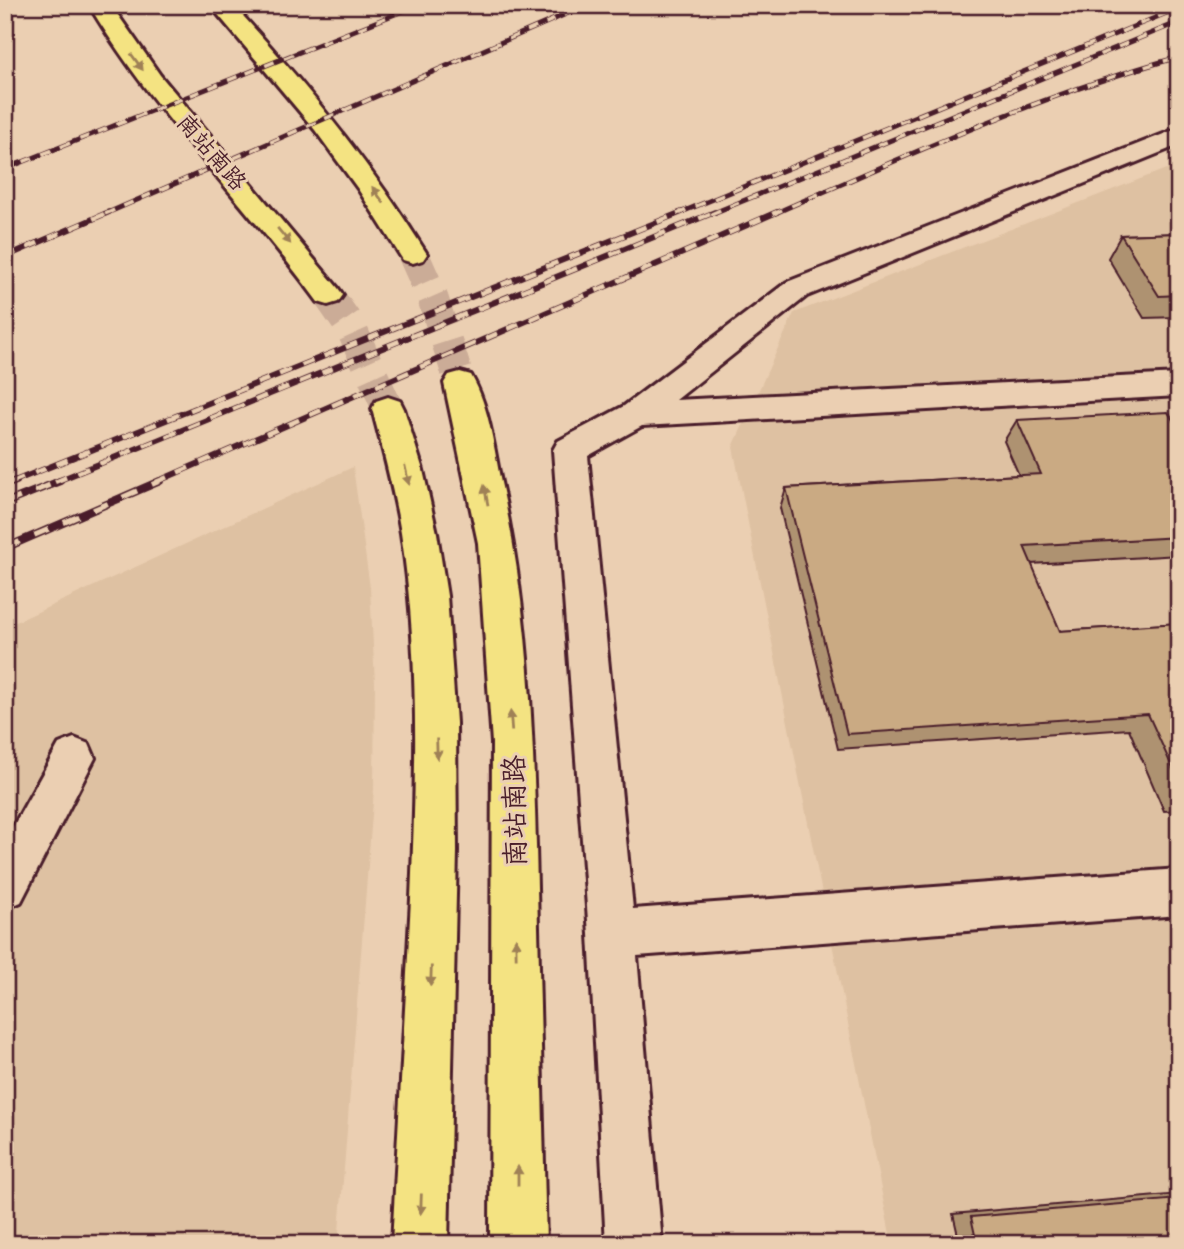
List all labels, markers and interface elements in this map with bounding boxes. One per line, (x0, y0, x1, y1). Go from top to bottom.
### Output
one-way arrow (130, 53, 144, 71)
street label: 南站南路 (171, 108, 253, 197)
one-way arrow (371, 186, 385, 204)
one-way arrow (276, 227, 292, 245)
one-way arrow (402, 464, 413, 486)
one-way arrow (481, 484, 492, 506)
one-way arrow (506, 709, 517, 731)
one-way arrow (431, 738, 442, 760)
street label: 南站南路 (496, 755, 533, 867)
one-way arrow (511, 937, 522, 959)
one-way arrow (425, 966, 436, 988)
one-way arrow (512, 1164, 524, 1186)
one-way arrow (416, 1193, 427, 1215)

